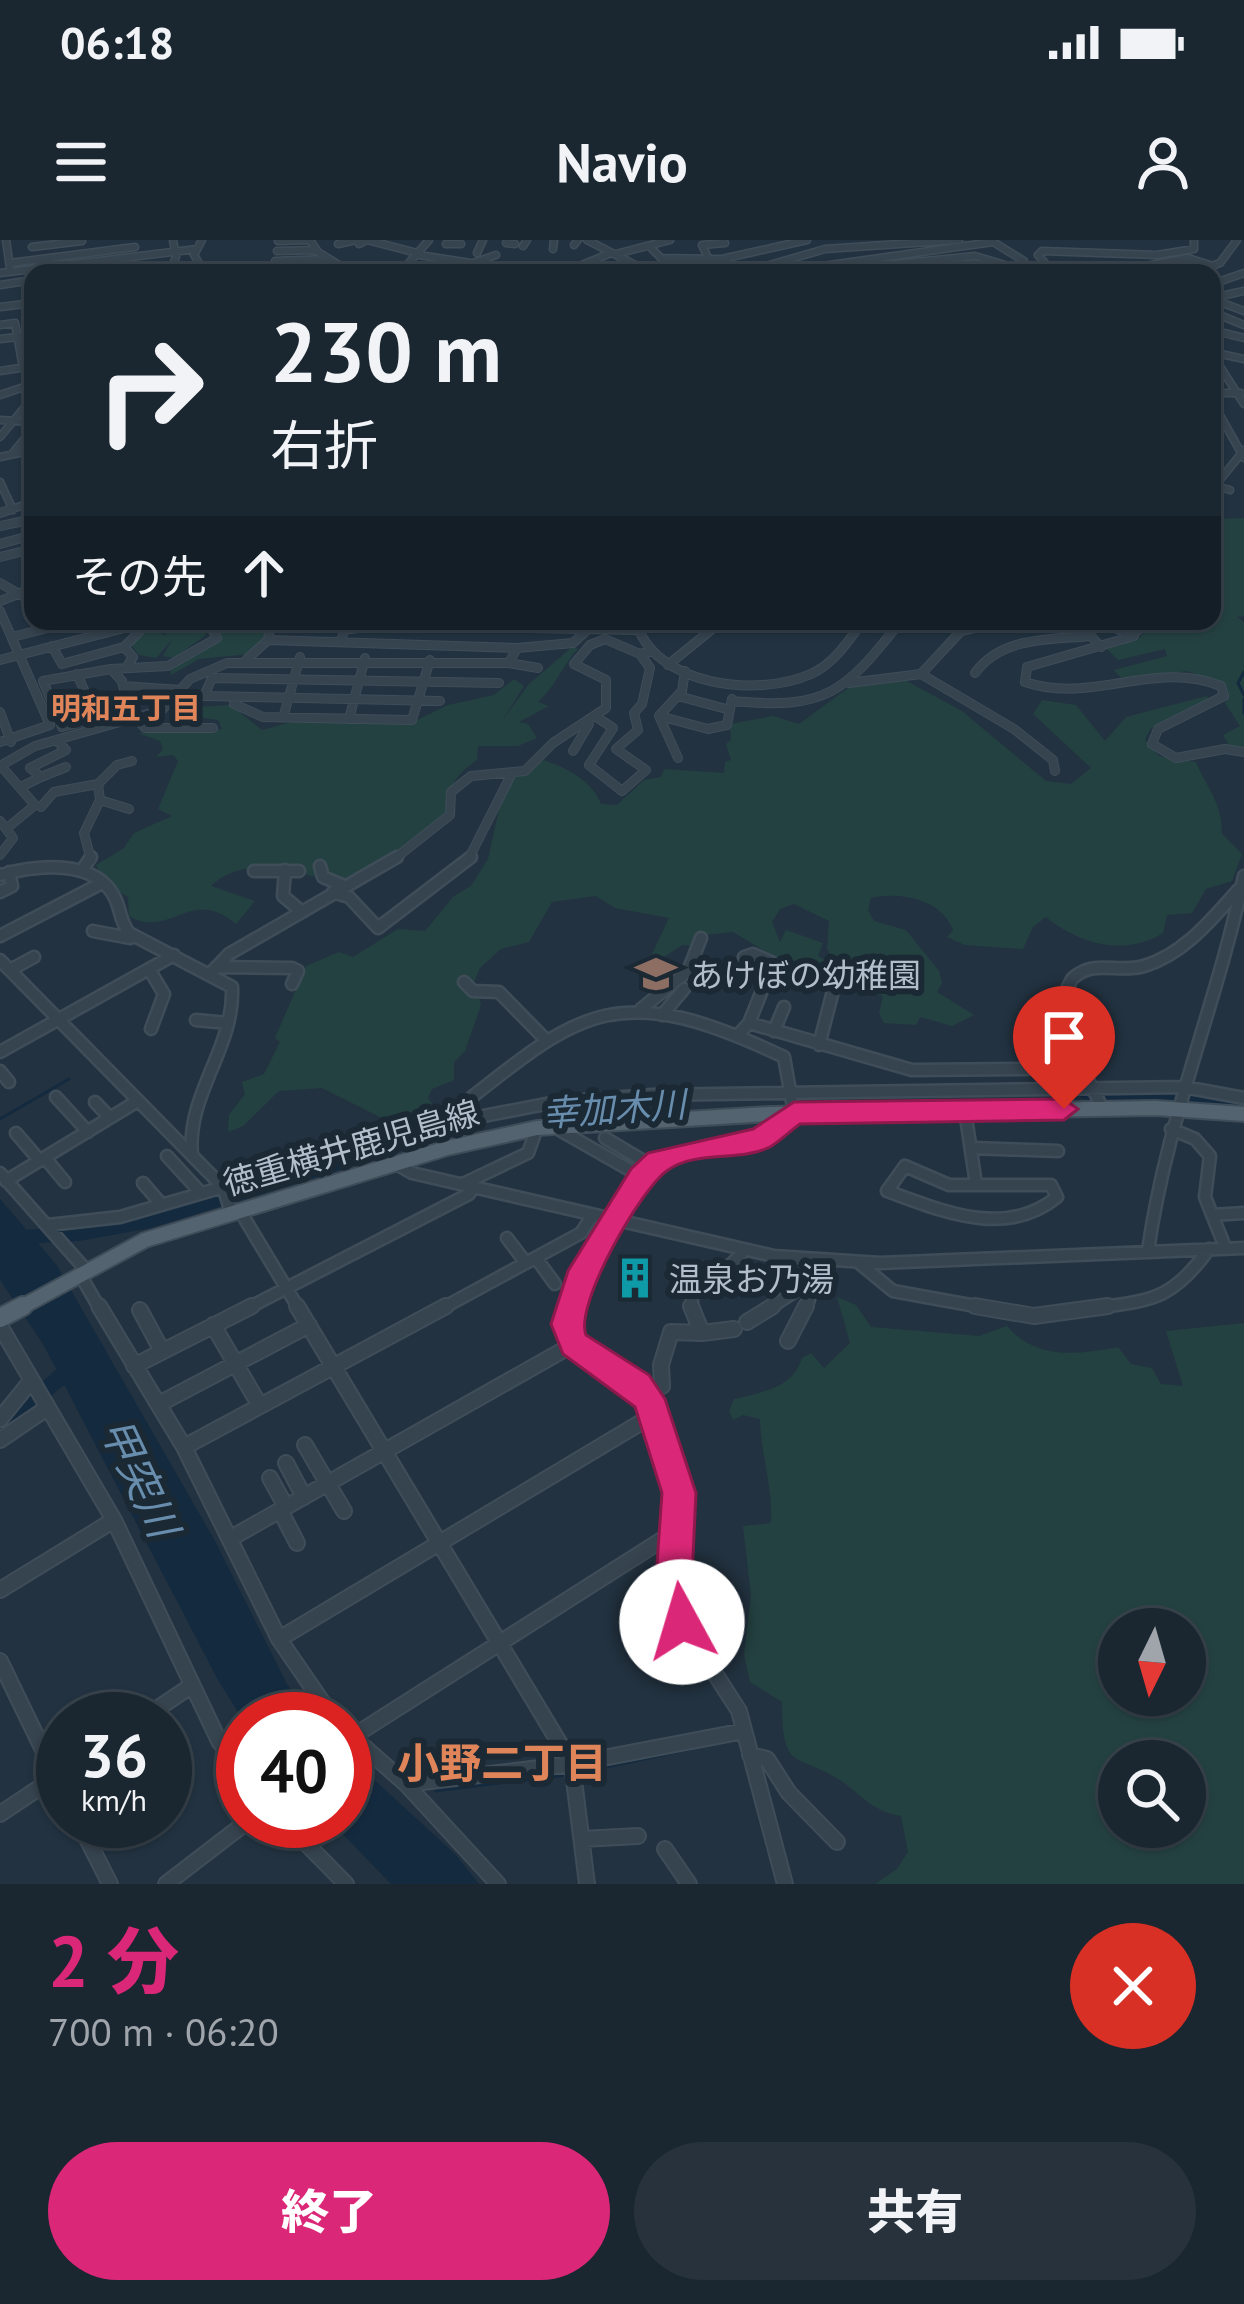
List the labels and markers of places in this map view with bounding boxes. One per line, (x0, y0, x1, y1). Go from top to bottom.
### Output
school or university icon: あけぼの幼稚園 (633, 951, 679, 997)
place label: あけぼの幼稚園 (690, 953, 921, 996)
pin (1013, 986, 1115, 1109)
building icon: 温泉お乃湯 (612, 1255, 658, 1301)
place label: 温泉お乃湯 (669, 1257, 834, 1300)

